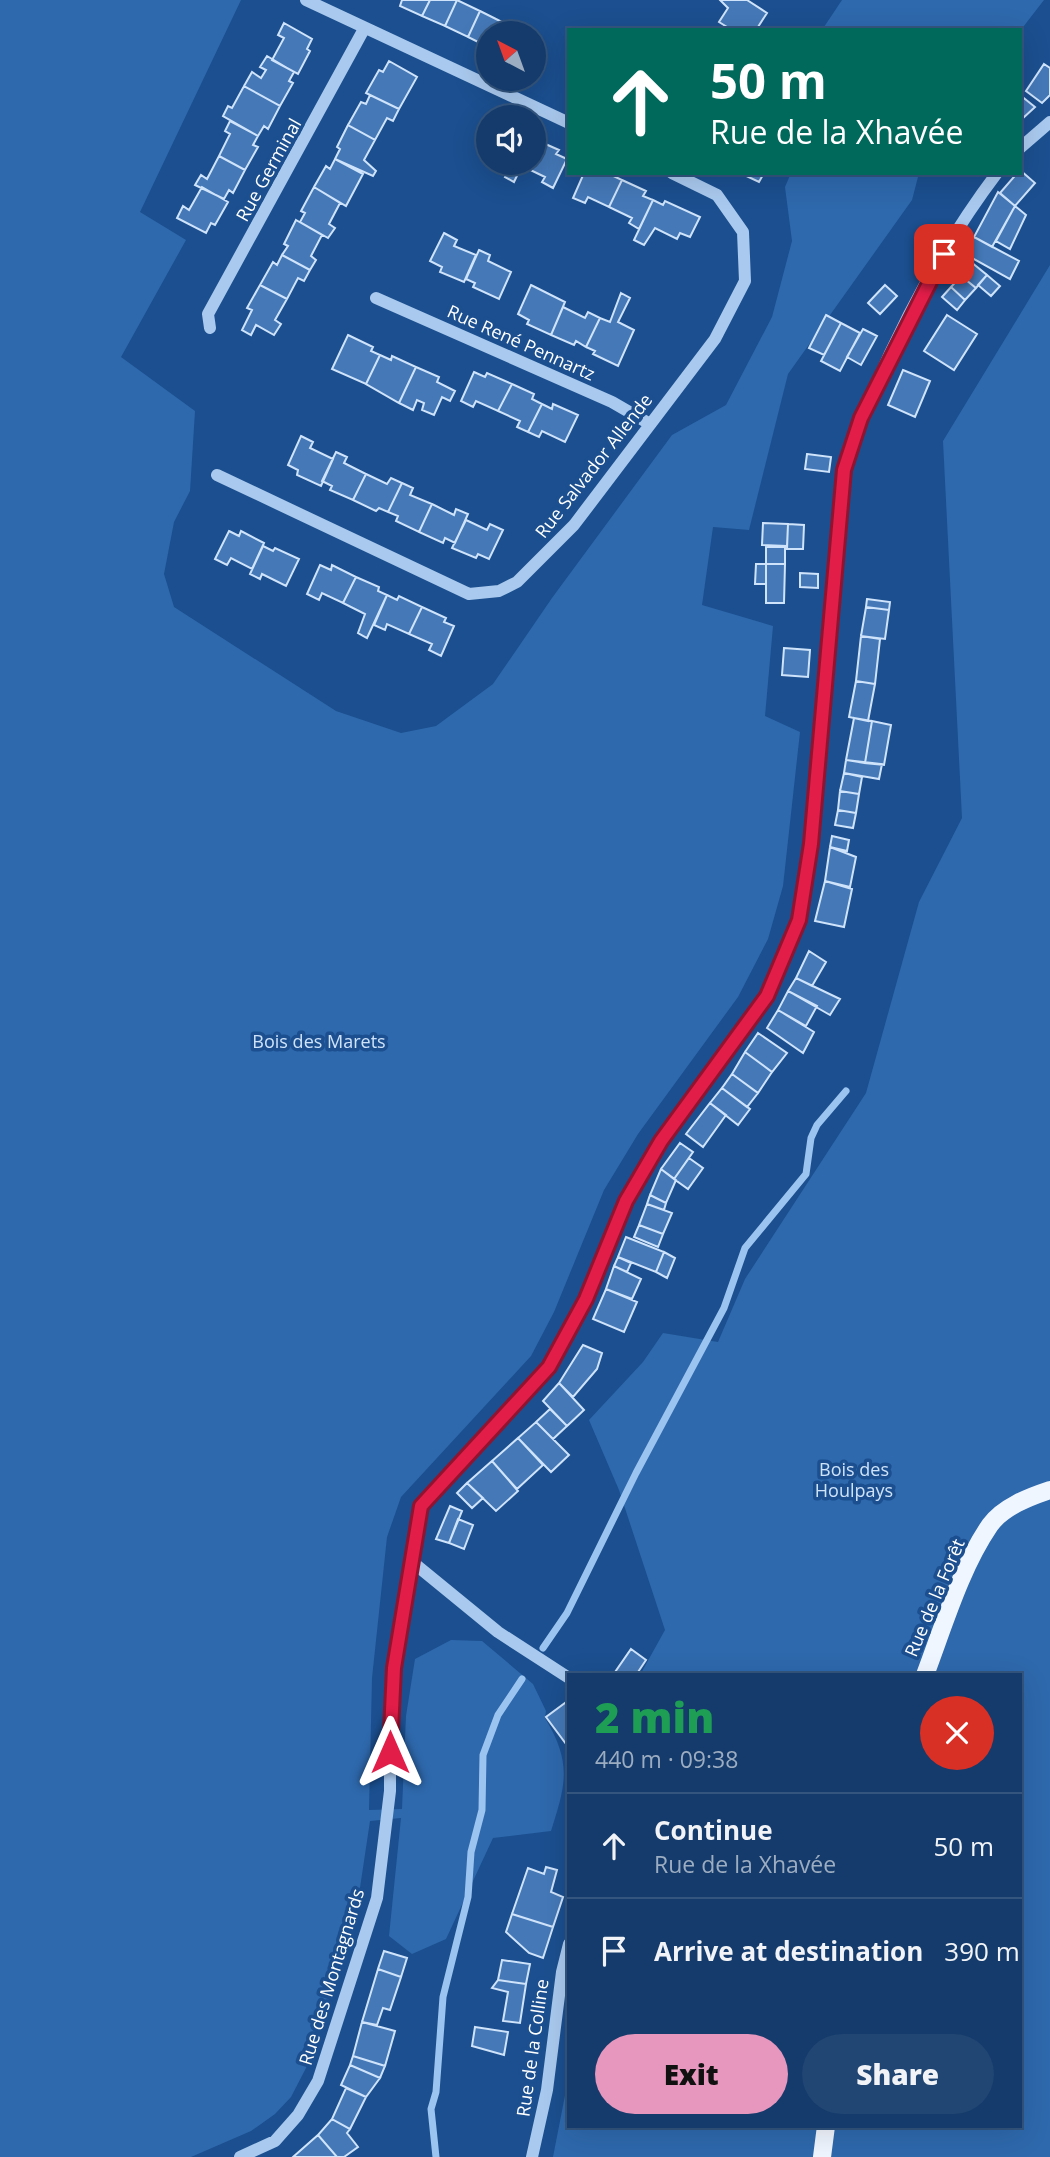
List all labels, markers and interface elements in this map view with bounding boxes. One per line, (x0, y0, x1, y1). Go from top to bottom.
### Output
north arrow (476, 21, 546, 91)
map controls (476, 21, 546, 175)
text: 50 m (710, 47, 827, 113)
icon: ahead (595, 56, 686, 147)
button: sound (476, 105, 546, 175)
text: Rue de la Xhavée (710, 110, 964, 153)
street label: Rue Germinal (230, 114, 306, 225)
pin (914, 224, 974, 284)
icon: arrive (925, 235, 963, 273)
street label: Rue René Pennartz (444, 299, 599, 385)
street label: Rue Salvador Allende (529, 388, 657, 542)
park label: Bois des Marets (252, 1029, 386, 1053)
park label: Bois des Houlpays (815, 1457, 893, 1502)
street label: Rue de la Forêt (898, 1535, 970, 1660)
text: 2 min (595, 1688, 714, 1745)
button: close (920, 1696, 994, 1770)
position arrow (353, 1715, 427, 1789)
text: 440 m · 09:38 (595, 1743, 738, 1775)
text: Continue (654, 1812, 773, 1848)
icon: ahead (595, 1827, 633, 1865)
text: 50 m (933, 1828, 994, 1864)
text: Rue de la Xhavée (654, 1848, 836, 1880)
street label: Rue des Montagnards (293, 1885, 369, 2068)
icon: arrive (595, 1932, 633, 1970)
text: Arrive at destination (654, 1933, 923, 1969)
text: 390 m (944, 1933, 1020, 1969)
street label: Rue de la Colline (510, 1977, 554, 2118)
button: Exit (595, 2034, 788, 2114)
button: Share (802, 2034, 994, 2114)

